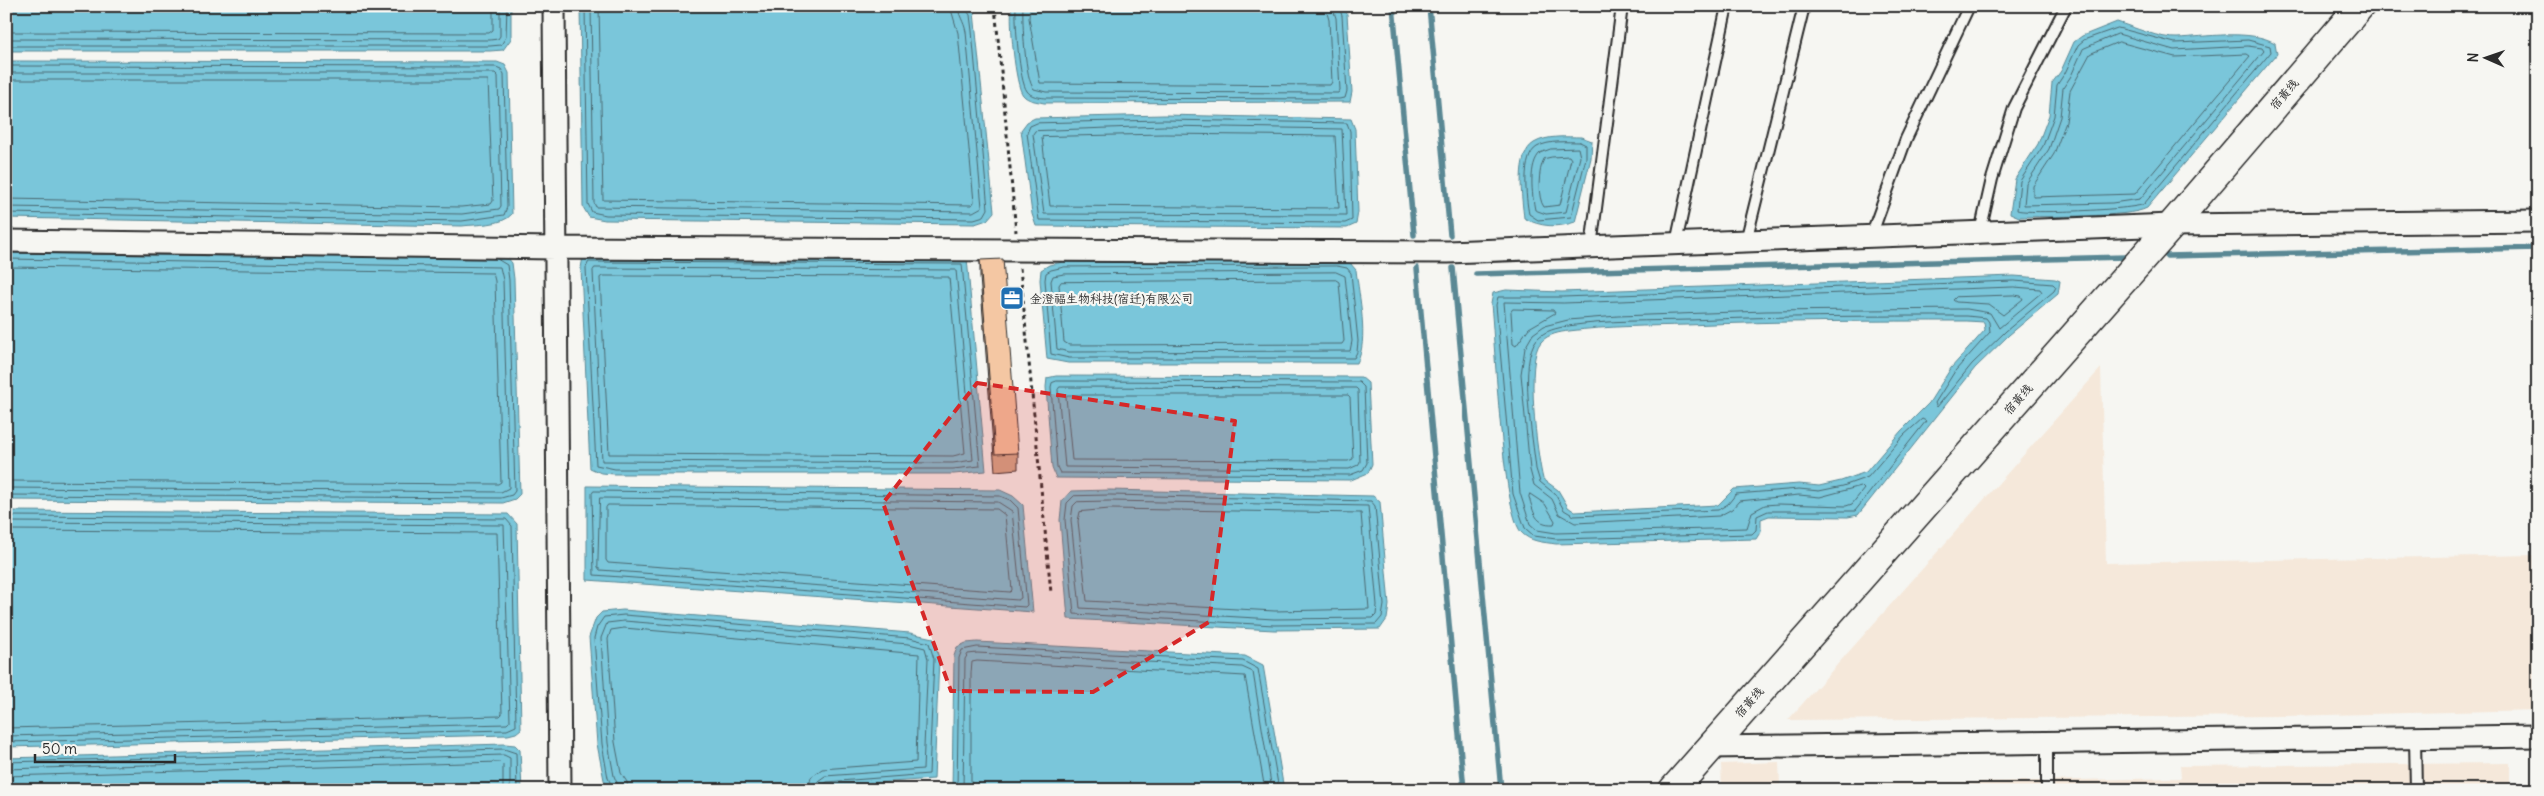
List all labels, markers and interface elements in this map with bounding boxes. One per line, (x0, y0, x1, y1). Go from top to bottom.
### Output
north arrow (2462, 32, 2512, 82)
text: N (2464, 52, 2482, 63)
street label: 宿黄线 (2267, 75, 2301, 113)
office icon: 金澄福生物科技(宿迁)有限公司 (999, 285, 1025, 311)
place label: 金澄福生物科技(宿迁)有限公司 (1030, 291, 1193, 306)
street label: 宿黄线 (2000, 381, 2036, 417)
street label: 宿黄线 (1731, 684, 1767, 720)
scale bar (35, 731, 175, 763)
text: 50 m (42, 739, 77, 758)

